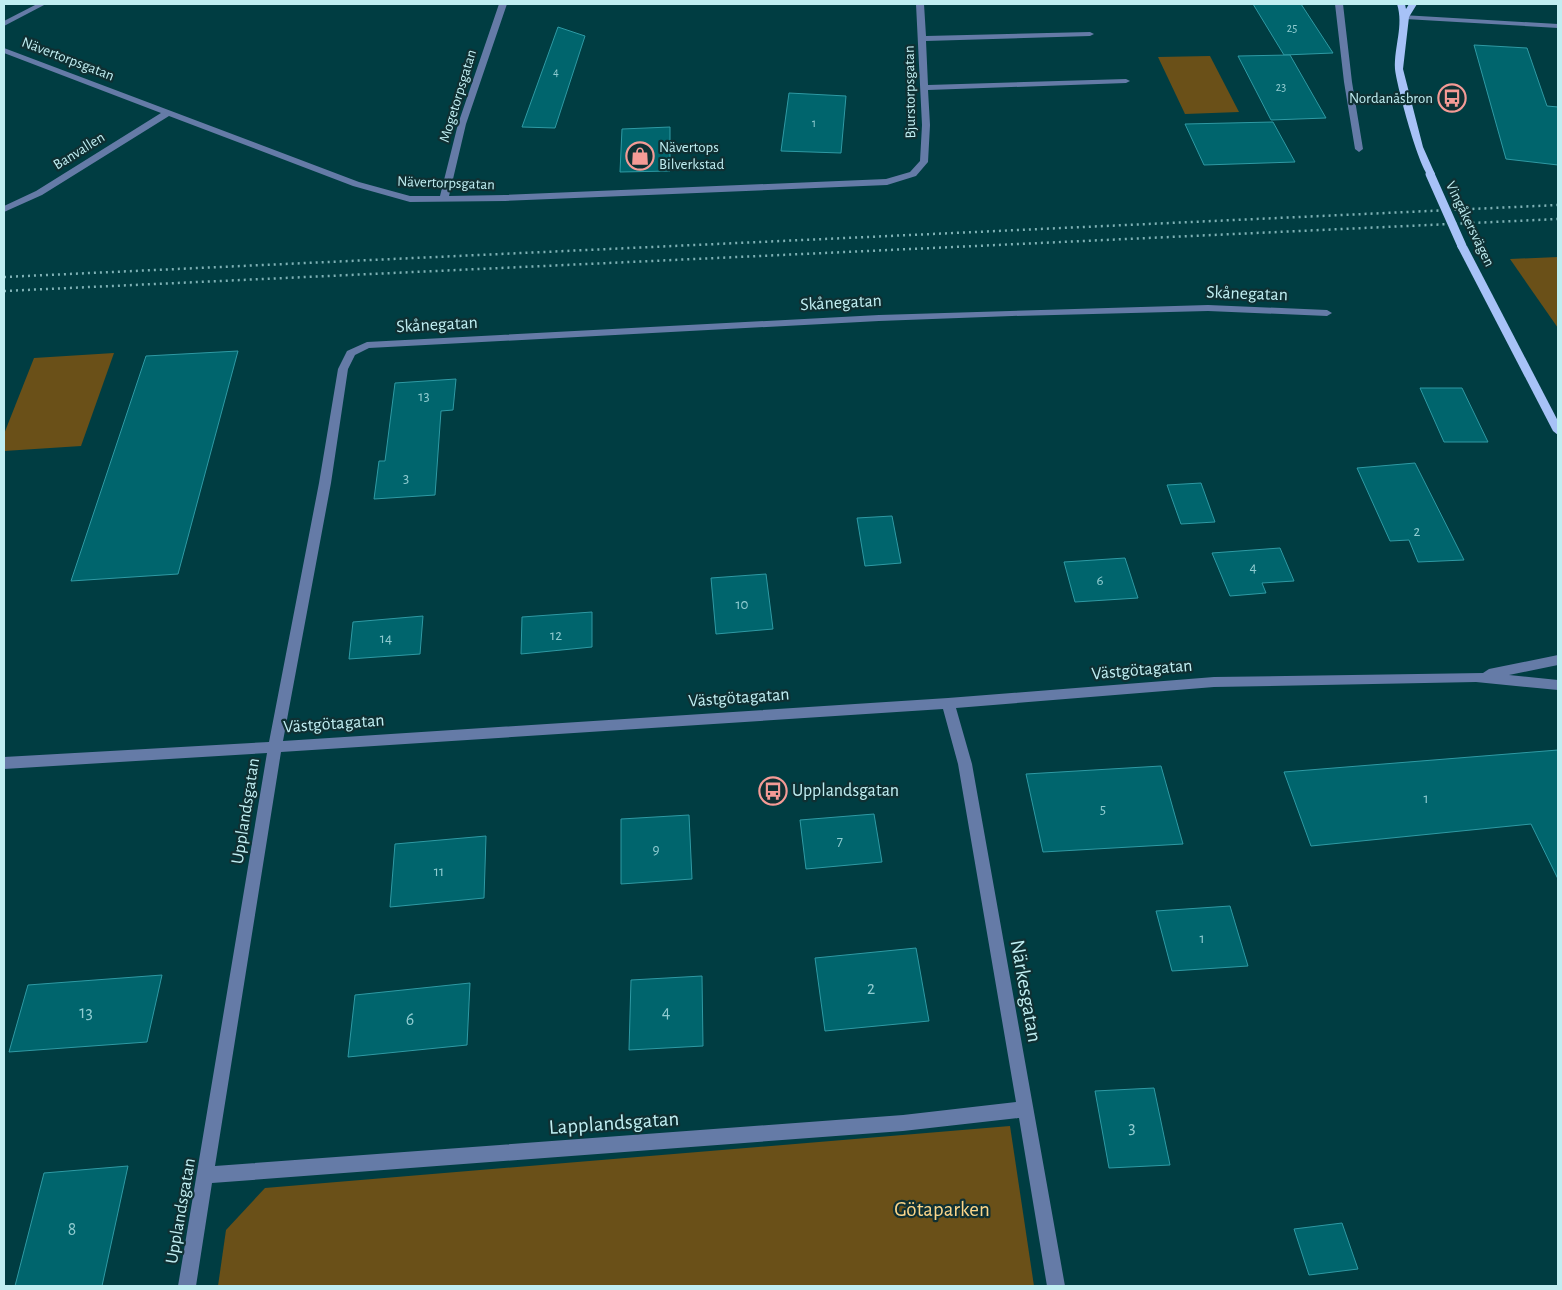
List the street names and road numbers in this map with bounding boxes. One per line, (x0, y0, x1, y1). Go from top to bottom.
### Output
street label: Nävertorpsgatan (20, 34, 116, 84)
street label: Bjurstorpsgatan (902, 45, 918, 139)
street label: Mogetorpsgatan (437, 48, 479, 144)
street label: Banvallen (51, 129, 107, 173)
street label: Nävertorpsgatan (397, 174, 495, 192)
street label: Vingåkersvägen (1443, 179, 1497, 269)
street label: Skånegatan (1206, 284, 1288, 304)
street label: Skånegatan (800, 292, 882, 314)
street label: Skånegatan (396, 314, 478, 336)
street label: Västgötagatan (1091, 657, 1193, 683)
street label: Västgötagatan (688, 685, 790, 711)
street label: Västgötagatan (283, 711, 385, 737)
street label: Upplandsgatan (229, 757, 263, 865)
street label: Närkesgatan (1007, 938, 1045, 1044)
street label: Lapplandsgatan (548, 1108, 680, 1138)
street label: Upplandsgatan (163, 1157, 199, 1265)

